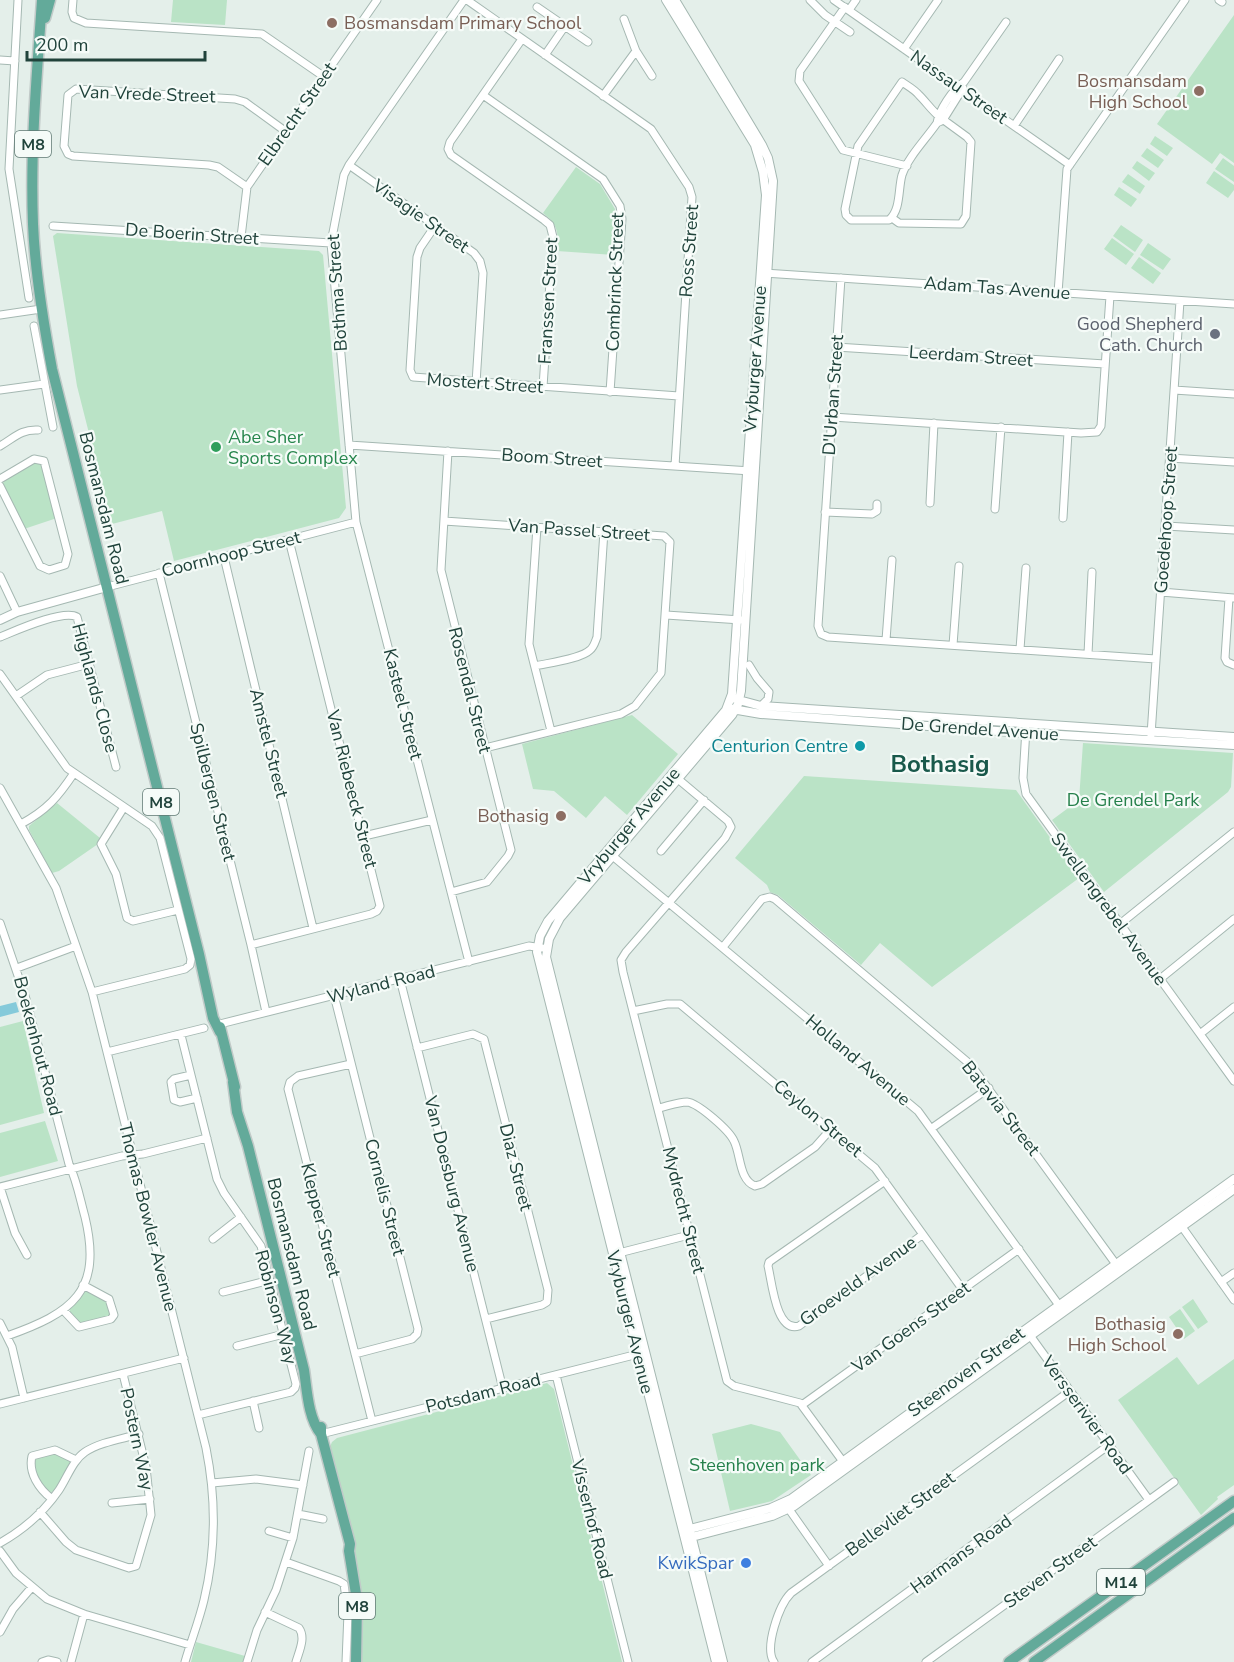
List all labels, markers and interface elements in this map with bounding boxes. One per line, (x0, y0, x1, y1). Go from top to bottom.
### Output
place label: Bosmansdam Primary School (344, 11, 582, 35)
marker: Bosmansdam Primary School (325, 16, 339, 30)
scale bar (27, 24, 206, 62)
text: 200 m (36, 33, 88, 57)
street label: Nassau Street (906, 45, 1013, 130)
street label: Elbrecht Street (253, 57, 342, 170)
place label: Bosmansdam High School (1077, 69, 1188, 114)
street label: Van Vrede Street (77, 80, 217, 108)
marker: Bosmansdam High School (1192, 84, 1206, 98)
road number: M8 (15, 131, 51, 157)
street label: Visagie Street (367, 173, 475, 259)
street label: Ross Street (674, 203, 704, 298)
street label: Combrinck Street (601, 211, 629, 352)
street label: De Boerin Street (124, 217, 260, 251)
street label: Bothma Street (321, 233, 353, 352)
street label: Franssen Street (533, 236, 563, 365)
street label: Adam Tas Avenue (923, 271, 1071, 305)
street label: Vryburger Avenue (738, 285, 772, 434)
place label: Good Shepherd Cath. Church (1077, 312, 1203, 357)
marker: Good Shepherd Cath. Church (1208, 327, 1222, 341)
street label: D'Urban Street (817, 333, 849, 456)
street label: Leerdam Street (908, 340, 1035, 372)
street label: Mostert Street (426, 367, 545, 399)
place label: Abe Sher Sports Complex (228, 425, 358, 470)
street label: Bosmansdam Road (73, 429, 135, 587)
marker: Abe Sher Sports Complex (209, 440, 223, 454)
street label: Boom Street (501, 442, 604, 474)
street label: Goedehoop Street (1149, 445, 1183, 594)
street label: Van Passel Street (506, 513, 651, 547)
street label: Coornhoop Street (159, 525, 304, 583)
street label: Highlands Close (66, 621, 124, 755)
street label: Rosendal Street (443, 624, 497, 756)
street label: Kasteel Street (378, 646, 429, 763)
street label: Amstel Street (244, 686, 294, 801)
street label: Van Riebeeck Street (320, 706, 383, 871)
street label: De Grendel Avenue (900, 712, 1060, 746)
street label: Spilbergen Street (184, 720, 242, 864)
place label: Centurion Centre (711, 734, 848, 758)
marker: Centurion Centre (853, 739, 867, 753)
district label: Bothasig (891, 748, 989, 780)
street label: Vryburger Avenue (572, 762, 685, 891)
park label: De Grendel Park (1067, 788, 1200, 812)
road number: M8 (143, 789, 179, 815)
place label: Bothasig (477, 804, 549, 828)
marker: Bothasig (554, 809, 568, 823)
street label: Swellengrebel Avenue (1045, 828, 1173, 990)
street label: Wyland Road (324, 959, 438, 1009)
street label: Boekenhout Road (8, 974, 68, 1118)
street label: Holland Avenue (800, 1009, 916, 1111)
street label: Batavia Street (956, 1056, 1046, 1161)
street label: Ceylon Street (768, 1074, 868, 1163)
street label: Van Doesburg Avenue (418, 1092, 486, 1275)
street label: Thomas Bowler Avenue (113, 1120, 183, 1314)
street label: Diaz Street (494, 1121, 539, 1214)
street label: Cornelis Street (359, 1136, 411, 1259)
street label: Mydrecht Street (657, 1144, 711, 1276)
street label: Klepper Street (295, 1160, 347, 1280)
street label: Bosmansdam Road (261, 1175, 323, 1333)
street label: Groeveld Avenue (795, 1230, 921, 1332)
street label: Robinson Way (249, 1247, 303, 1368)
street label: Vryburger Avenue (600, 1247, 659, 1396)
street label: Van Goens Street (846, 1275, 976, 1379)
place label: Bothasig High School (1068, 1312, 1167, 1357)
street label: Steenoven Street (903, 1321, 1030, 1423)
marker: Bothasig High School (1171, 1327, 1185, 1341)
street label: Versserivier Road (1035, 1350, 1138, 1479)
street label: Potsdam Road (423, 1367, 543, 1419)
street label: Postern Way (114, 1386, 160, 1493)
park label: Steenhoven park (689, 1453, 826, 1477)
street label: Visserhof Road (565, 1456, 618, 1581)
street label: Bellevliet Street (840, 1466, 960, 1562)
street label: Harmans Road (905, 1509, 1017, 1599)
street label: Steven Street (999, 1530, 1102, 1614)
place label: KwikSpar (657, 1551, 735, 1575)
marker: KwikSpar (739, 1556, 753, 1570)
road number: M14 (1097, 1569, 1145, 1595)
road number: M8 (339, 1593, 375, 1619)

